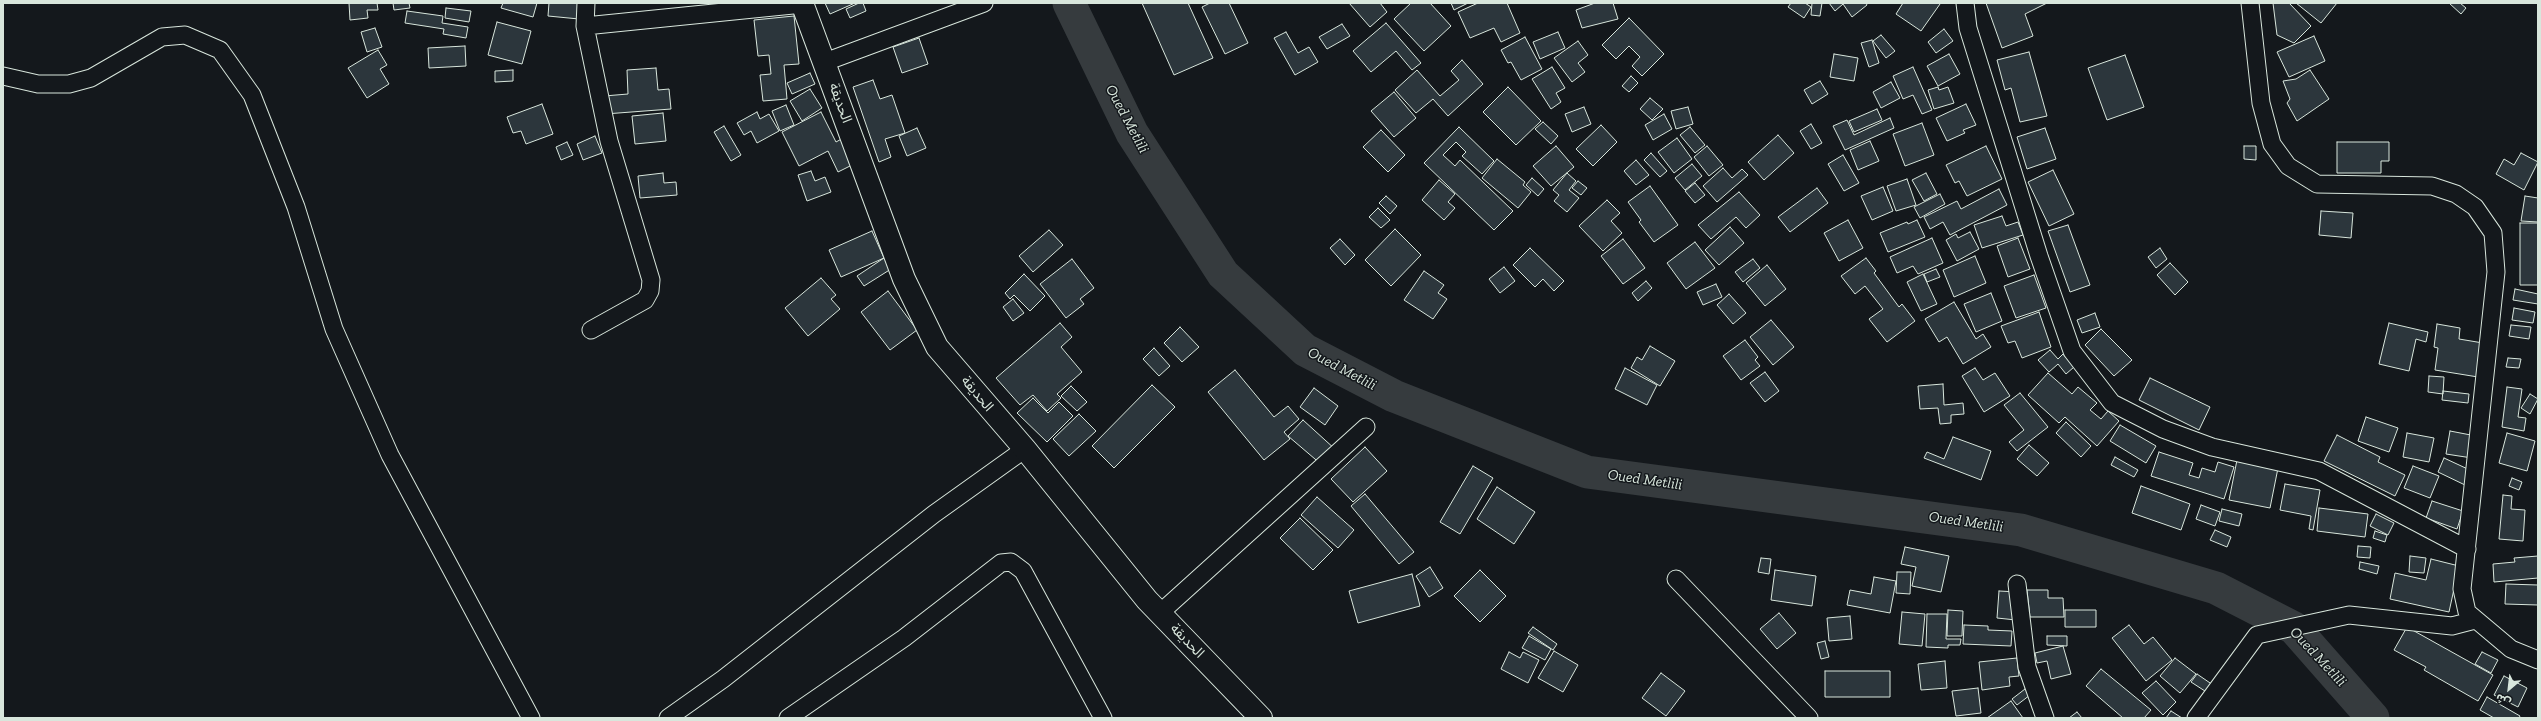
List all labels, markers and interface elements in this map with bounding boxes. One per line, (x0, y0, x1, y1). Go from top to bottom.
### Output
street label: الحديقة (825, 81, 855, 125)
water label: Oued Metlili (1101, 82, 1153, 156)
water label: Oued Metlili (1305, 343, 1379, 395)
street label: الحديقة (957, 373, 997, 415)
water label: Oued Metlili (1607, 466, 1683, 494)
water label: Oued Metlili (1928, 508, 2004, 536)
street label: الحديقة (1167, 620, 1207, 662)
water label: Oued Metlili (2286, 623, 2350, 691)
north arrow (2489, 669, 2529, 709)
text: ش (2493, 691, 2513, 709)

